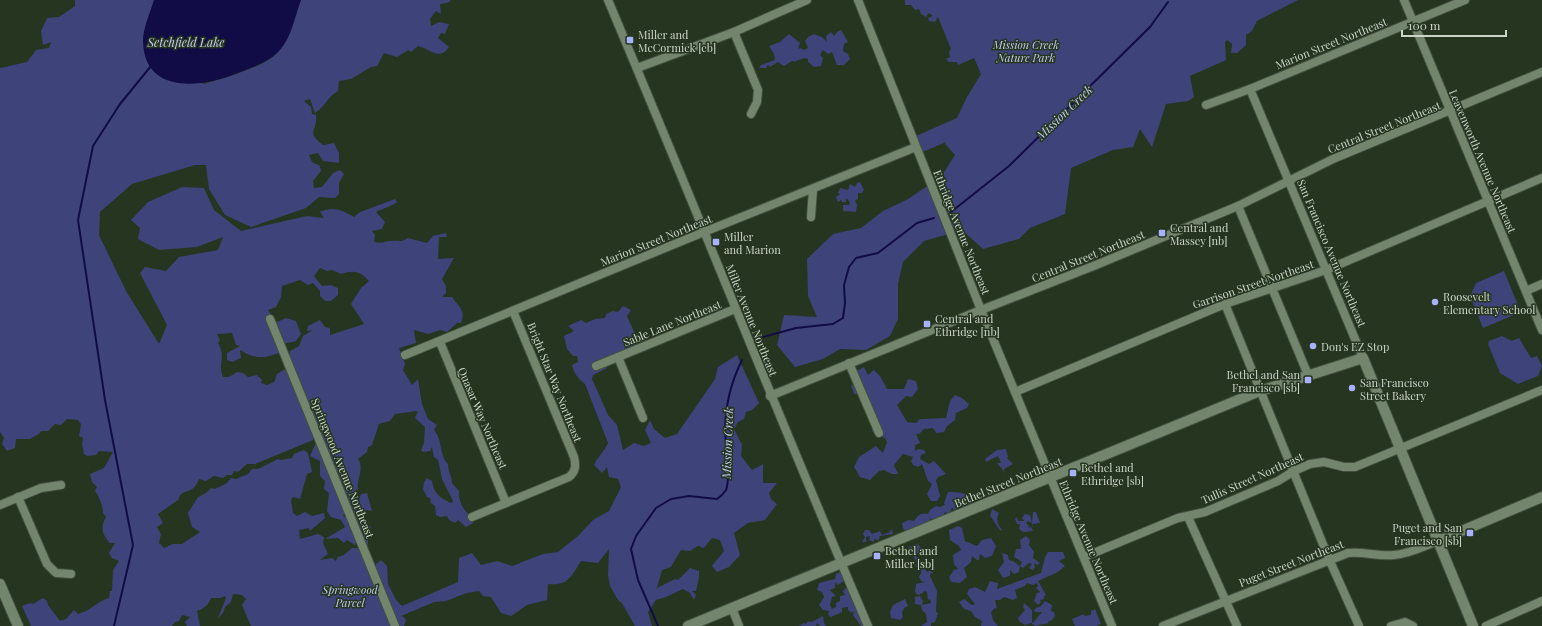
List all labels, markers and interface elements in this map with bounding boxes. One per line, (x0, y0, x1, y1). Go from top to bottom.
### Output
scale bar (1402, 12, 1506, 38)
street label: Marion Street Northeast (1273, 14, 1389, 72)
text: 100 m (1408, 17, 1441, 33)
place label: Miller and McCormick [eb] (638, 27, 716, 55)
water label: Setchfield Lake (146, 34, 225, 50)
marker: Miller and McCormick [eb] (625, 35, 635, 45)
park label: Mission Creek Nature Park (992, 37, 1059, 65)
water label: Mission Creek (1032, 81, 1095, 143)
street label: Leavenworth Avenue Northeast (1446, 87, 1520, 235)
street label: Central Street Northeast (1325, 97, 1443, 157)
street label: Ethridge Avenue Northeast (930, 168, 994, 297)
street label: San Francisco Avenue Northeast (1294, 177, 1370, 329)
street label: Marion Street Northeast (598, 211, 714, 269)
place label: Central and Massey [nb] (1170, 220, 1229, 248)
street label: Central Street Northeast (1029, 226, 1147, 286)
marker: Central and Massey [nb] (1157, 228, 1167, 238)
place label: Miller and Marion (724, 229, 781, 257)
marker: Miller and Marion (711, 237, 721, 247)
street label: Garrison Street Northeast (1190, 256, 1316, 312)
street label: Miller Avenue Northeast (723, 262, 781, 378)
place label: Roosevelt Elementary School (1443, 289, 1535, 317)
street label: Sable Lane Northeast (621, 296, 723, 350)
marker: Roosevelt Elementary School (1430, 297, 1440, 307)
place label: Central and Ethridge [nb] (935, 311, 1000, 339)
marker: Central and Ethridge [nb] (922, 319, 932, 329)
street label: Bright Star Way Northeast (524, 320, 586, 444)
place label: Don's EZ Stop (1321, 339, 1389, 354)
marker: Don's EZ Stop (1308, 341, 1318, 351)
street label: Quasar Way Northeast (455, 365, 511, 471)
place label: Bethel and San Francisco [sb] (1227, 367, 1300, 395)
marker: Bethel and San Francisco [sb] (1303, 375, 1313, 385)
place label: San Francisco Street Bakery (1360, 375, 1429, 403)
marker: San Francisco Street Bakery (1347, 383, 1357, 393)
street label: Springwood Avenue Northeast (308, 396, 378, 540)
water label: Mission Creek (718, 407, 736, 480)
street label: Tullis Street Northeast (1199, 449, 1306, 507)
street label: Bethel Street Northeast (952, 453, 1064, 510)
place label: Bethel and Ethridge [sb] (1081, 460, 1144, 488)
marker: Bethel and Ethridge [sb] (1068, 468, 1078, 478)
street label: Ethridge Avenue Northeast (1056, 478, 1122, 606)
place label: Puget and San Francisco [sb] (1392, 520, 1462, 548)
marker: Puget and San Francisco [sb] (1465, 528, 1475, 538)
street label: Puget Street Northeast (1236, 536, 1346, 590)
place label: Bethel and Miller [sb] (885, 543, 938, 571)
marker: Bethel and Miller [sb] (872, 551, 882, 561)
park label: Springwood Parcel (321, 582, 379, 610)

